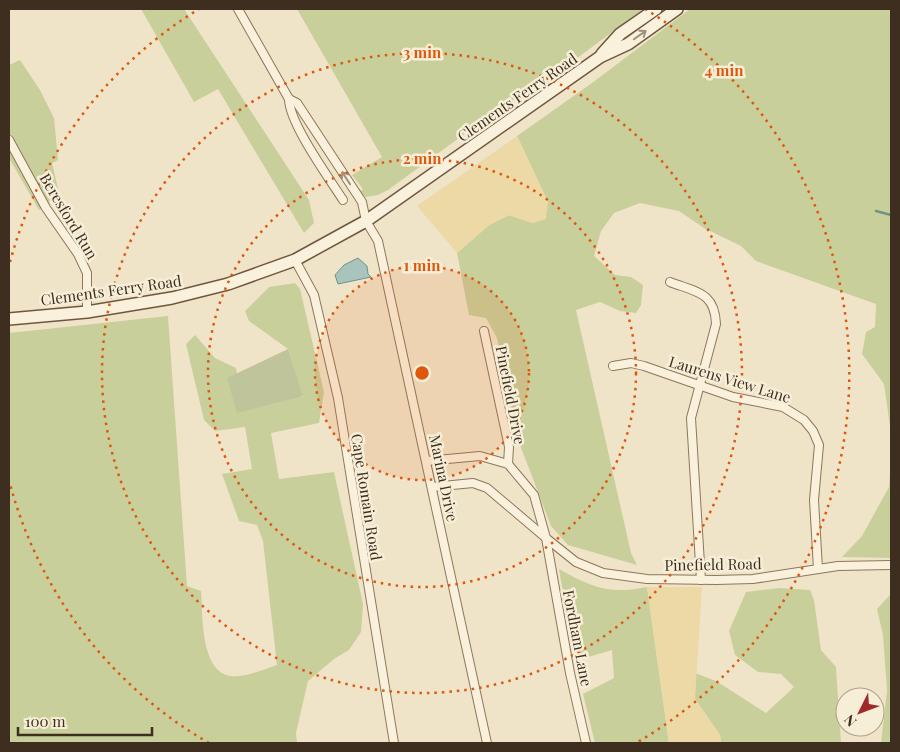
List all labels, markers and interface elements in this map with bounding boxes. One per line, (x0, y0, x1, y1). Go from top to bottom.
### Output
one-way arrow (633, 30, 646, 41)
text: 3 min (403, 42, 442, 62)
street label: Clements Ferry Road (453, 48, 581, 146)
text: 4 min (705, 60, 744, 80)
text: 2 min (403, 148, 442, 168)
street label: Beresford Run (36, 169, 103, 263)
one-way arrow (341, 171, 351, 185)
text: 1 min (404, 255, 441, 275)
street label: Clements Ferry Road (39, 270, 183, 310)
street label: Pinefield Drive (492, 344, 530, 446)
street label: Laurens View Lane (667, 351, 793, 407)
centre of rings (413, 364, 431, 382)
street label: Cape Romain Road (347, 432, 387, 562)
street label: Marina Drive (425, 433, 463, 523)
street label: Pinefield Road (664, 553, 762, 575)
street label: Fordham Lane (559, 588, 597, 688)
north arrow (835, 687, 885, 737)
scale bar (18, 704, 151, 736)
text: 100 m (25, 711, 66, 731)
text: N (840, 711, 860, 731)

